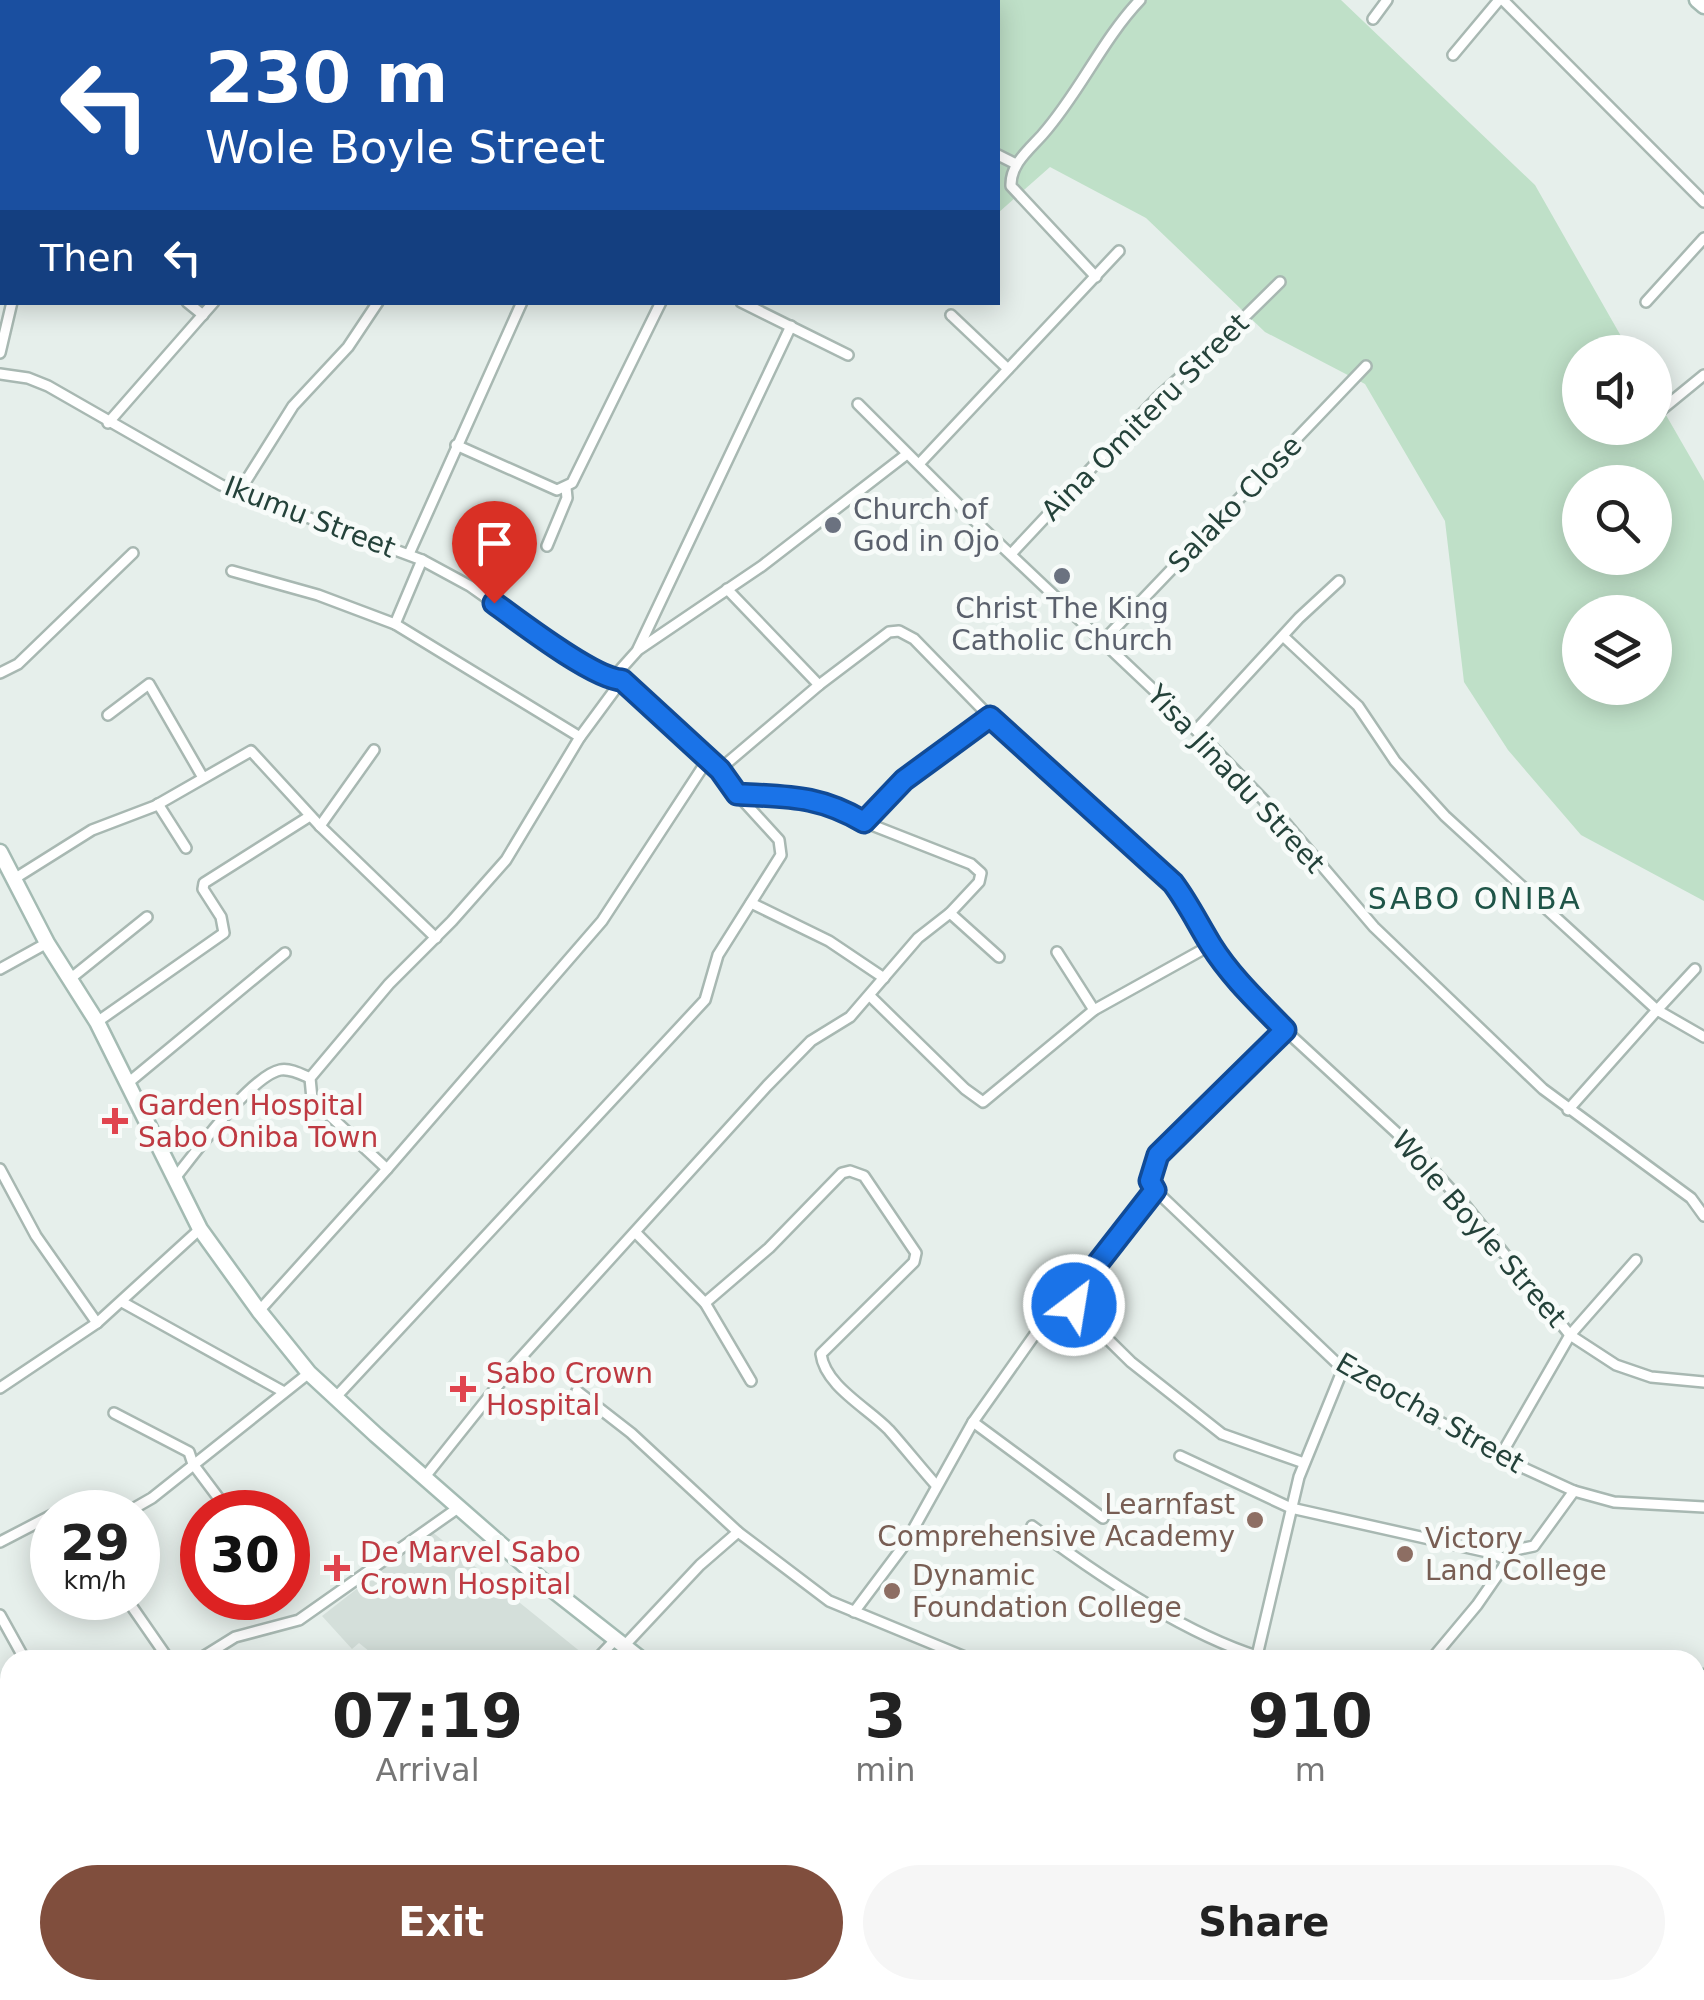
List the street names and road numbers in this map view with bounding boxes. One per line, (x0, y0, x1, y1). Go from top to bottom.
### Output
street label: Aina Omiteru Street (1035, 307, 1255, 527)
street label: Salako Close (1162, 429, 1308, 579)
street label: Ikumu Street (220, 469, 400, 565)
street label: Yisa Jinadu Street (1140, 677, 1332, 880)
street label: Wole Boyle Street (1385, 1124, 1573, 1334)
street label: Ezeocha Street (1330, 1346, 1530, 1480)

